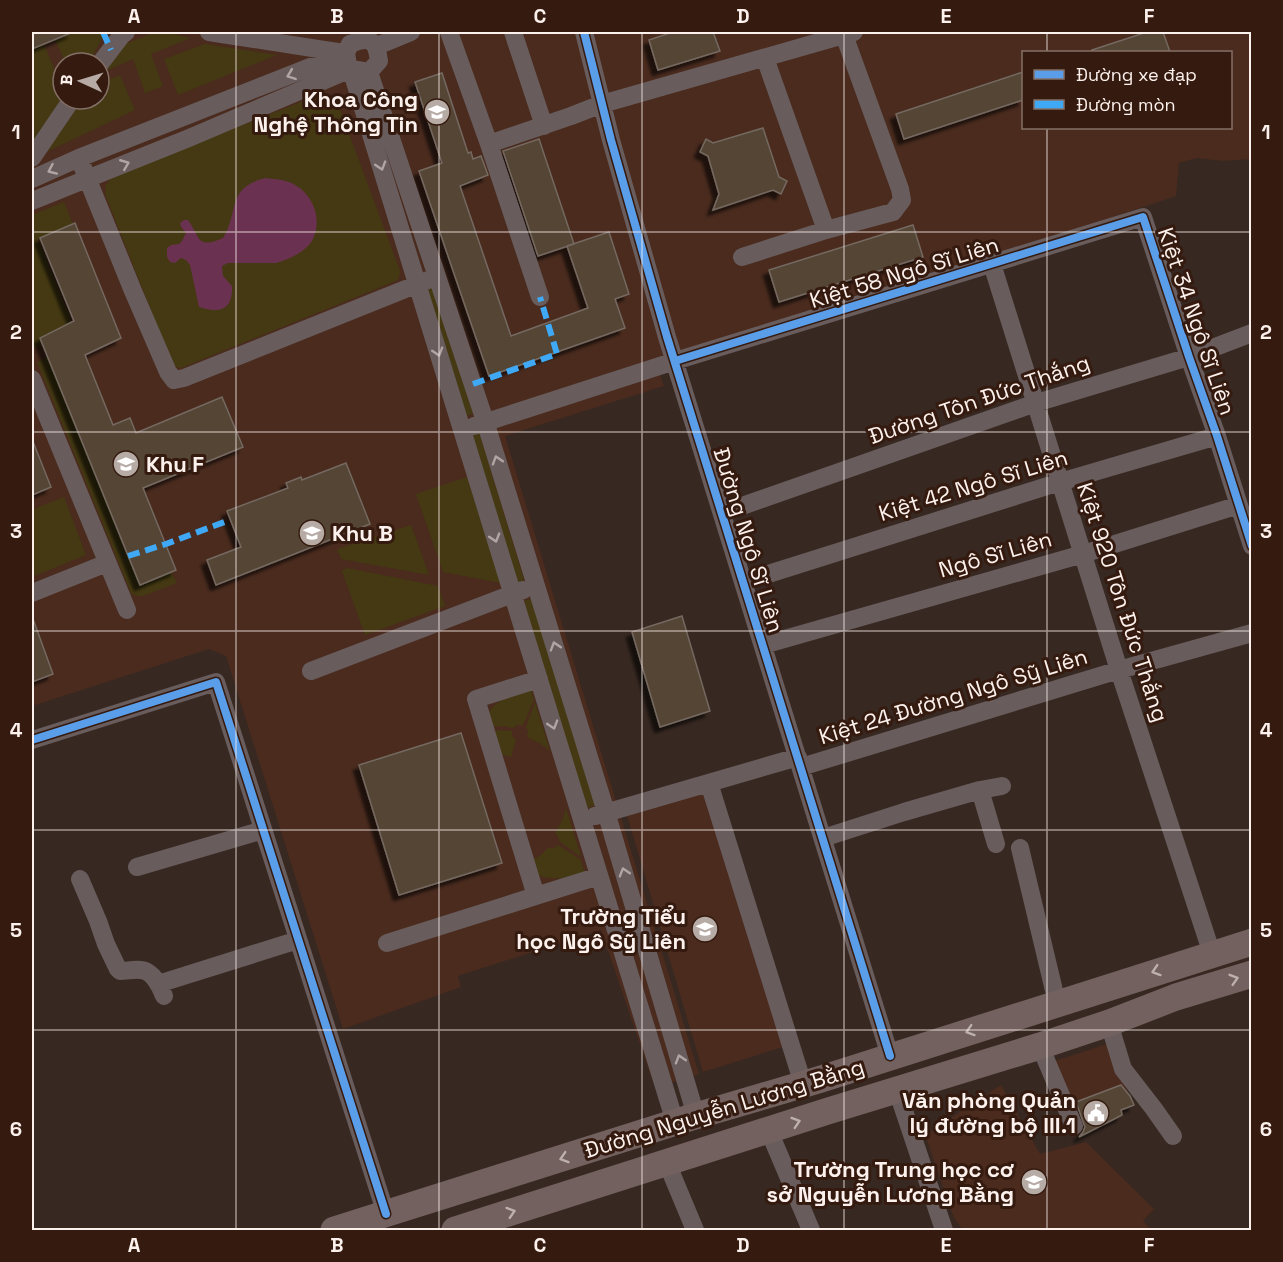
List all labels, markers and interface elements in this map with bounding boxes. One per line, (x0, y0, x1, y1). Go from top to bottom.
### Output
text: A (128, 3, 141, 29)
text: B (330, 3, 344, 29)
text: C (534, 3, 547, 29)
text: D (736, 3, 750, 29)
text: E (940, 3, 952, 29)
text: F (1144, 3, 1155, 29)
north arrow (51, 51, 111, 111)
legend (1022, 51, 1232, 129)
text: Đường xe đạp (1076, 63, 1197, 86)
one-way arrow (286, 68, 297, 80)
text: B (56, 74, 77, 86)
place label: Khoa Công Nghệ Thông Tin (254, 85, 418, 138)
text: Đường mòn (1076, 93, 1176, 116)
school or university icon: Khoa Công Nghệ Thông Tin (422, 97, 452, 127)
text: 1 (11, 119, 21, 145)
text: 1 (1261, 119, 1271, 145)
one-way arrow (119, 158, 129, 171)
one-way arrow (374, 160, 386, 170)
one-way arrow (47, 163, 58, 175)
street label: Kiệt 34 Ngô Sĩ Liên (1152, 224, 1242, 418)
street label: Kiệt 58 Ngô Sĩ Liên (806, 230, 1002, 314)
text: 2 (10, 319, 22, 345)
text: 2 (1260, 319, 1272, 345)
one-way arrow (431, 346, 443, 357)
street label: Đường Tôn Đức Thắng (865, 348, 1093, 450)
street label: Kiệt 42 Ngô Sĩ Liên (875, 443, 1071, 527)
street label: Đường Ngô Sĩ Liên (708, 444, 790, 636)
school or university icon: Khu F (111, 449, 141, 479)
place label: Khu F (146, 450, 204, 478)
one-way arrow (492, 455, 504, 466)
street label: Kiệt 920 Tôn Đức Thắng (1071, 479, 1175, 725)
text: 3 (10, 518, 22, 544)
school or university icon: Khu B (297, 518, 327, 548)
text: 3 (1260, 518, 1272, 544)
place label: Khu B (332, 519, 393, 547)
street label: Ngô Sĩ Liên (935, 524, 1055, 584)
one-way arrow (488, 532, 500, 543)
one-way arrow (550, 641, 562, 652)
street label: Kiệt 24 Đường Ngô Sỹ Liên (815, 642, 1091, 750)
text: 4 (10, 717, 23, 743)
text: 4 (1260, 717, 1273, 743)
one-way arrow (546, 719, 558, 730)
one-way arrow (619, 868, 631, 878)
place label: Trường Tiểu học Ngô Sỹ Liên (516, 902, 686, 955)
school or university icon: Trường Tiểu học Ngô Sỹ Liên (690, 914, 720, 944)
text: 5 (10, 917, 22, 943)
text: 5 (1260, 917, 1272, 943)
one-way arrow (1151, 964, 1162, 977)
one-way arrow (1228, 974, 1239, 986)
one-way arrow (965, 1024, 976, 1036)
street label: Đường Nguyễn Lương Bằng (581, 1052, 867, 1164)
one-way arrow (675, 1055, 687, 1065)
place label: Văn phòng Quản lý đường bộ III.1 (902, 1086, 1076, 1139)
public building icon: Văn phòng Quản lý đường bộ III.1 (1081, 1098, 1111, 1128)
text: 6 (10, 1116, 22, 1142)
one-way arrow (790, 1116, 801, 1129)
text: 6 (1260, 1116, 1272, 1142)
one-way arrow (559, 1151, 570, 1163)
place label: Trường Trung học cơ sở Nguyễn Lương Bằng (767, 1155, 1014, 1208)
school or university icon: Trường Trung học cơ sở Nguyễn Lương Bằng (1019, 1167, 1049, 1197)
one-way arrow (505, 1207, 516, 1220)
text: A (128, 1232, 141, 1258)
text: B (330, 1232, 344, 1258)
text: C (534, 1232, 547, 1258)
text: D (736, 1232, 750, 1258)
text: E (940, 1232, 952, 1258)
text: F (1144, 1232, 1155, 1258)

